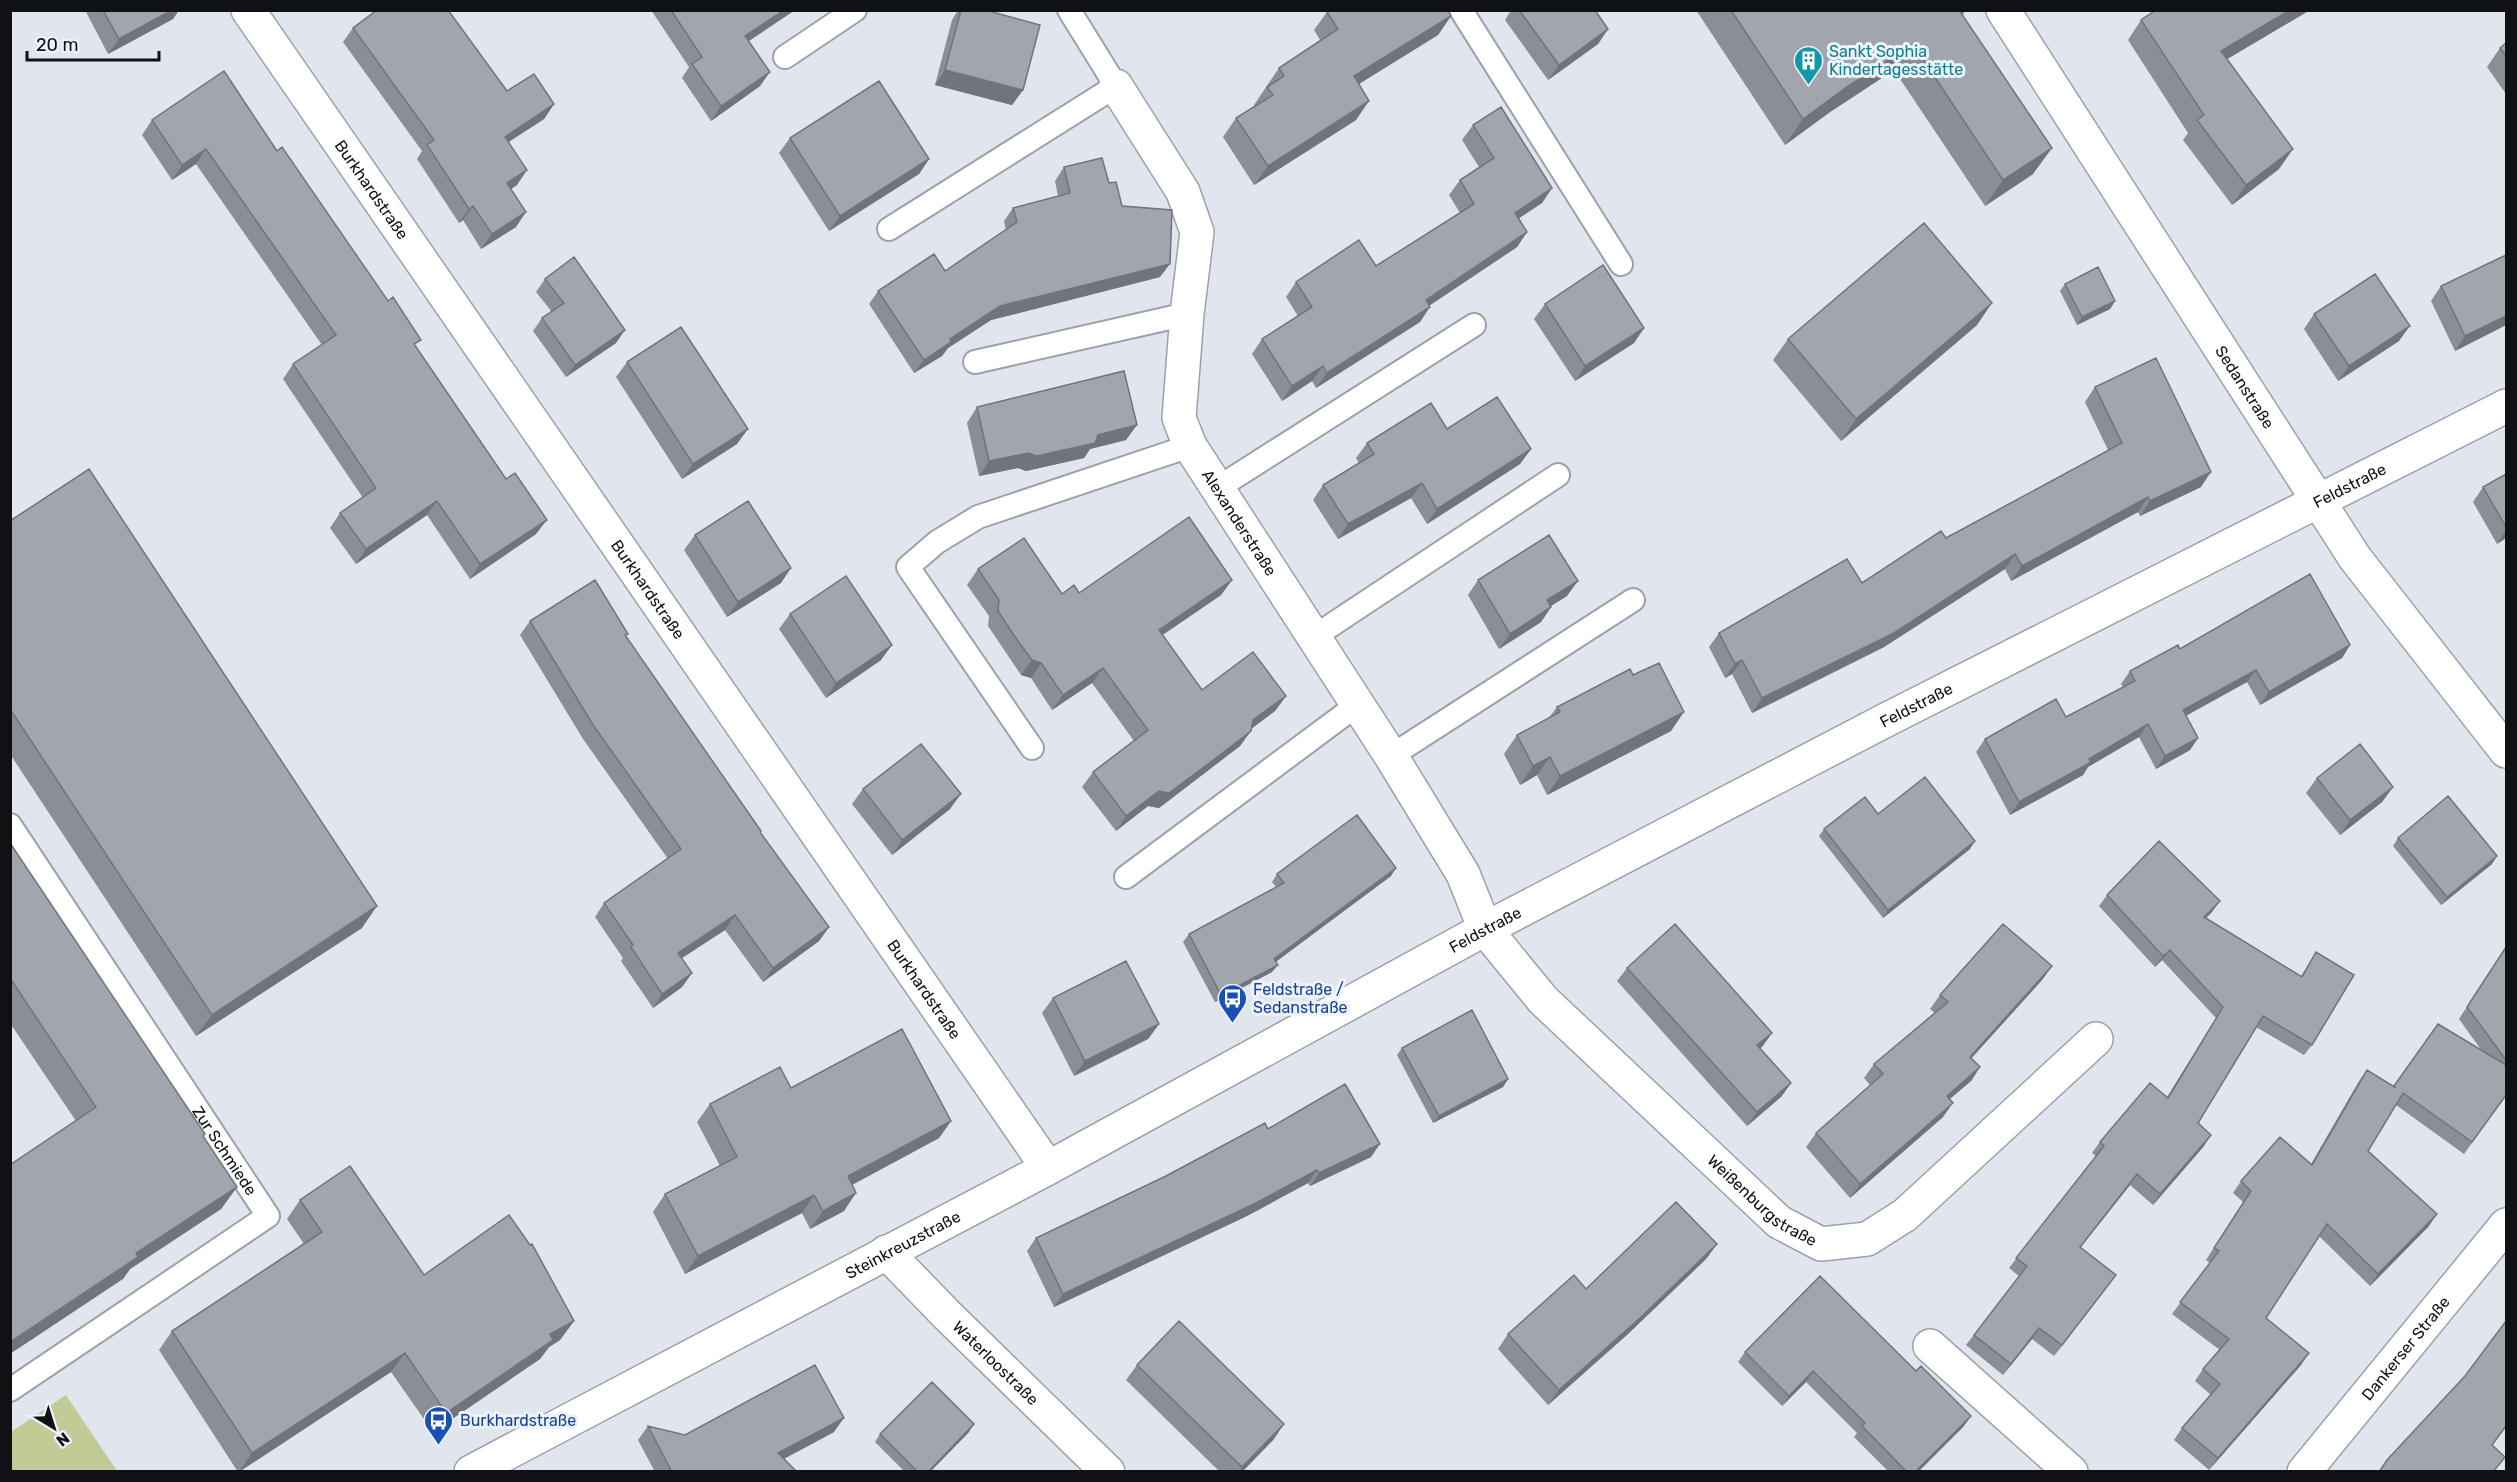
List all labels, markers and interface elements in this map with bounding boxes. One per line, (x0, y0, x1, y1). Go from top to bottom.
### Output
scale bar (27, 24, 159, 62)
text: 20 m (36, 34, 78, 56)
place label: Sankt Sophia Kindertagesstätte (1829, 42, 1963, 79)
building icon: Sankt Sophia Kindertagesstätte (1792, 44, 1824, 86)
street label: Burkhardstraße (331, 136, 413, 243)
street label: Sedanstraße (2212, 342, 2279, 432)
street label: Feldstraße (2310, 459, 2389, 512)
street label: Alexanderstraße (1198, 466, 1281, 579)
street label: Burkhardstraße (607, 536, 689, 643)
street label: Feldstraße (1876, 678, 1956, 731)
street label: Feldstraße (1445, 902, 1524, 956)
street label: Burkhardstraße (884, 936, 965, 1042)
place label: Feldstraße / Sedanstraße (1253, 980, 1348, 1017)
bus stop icon: Feldstraße / Sedanstraße (1216, 982, 1248, 1024)
street label: Zur Schmiede (189, 1102, 261, 1199)
street label: Weißenburgstraße (1704, 1151, 1820, 1250)
street label: Steinkreuzstraße (842, 1206, 964, 1283)
street label: Dankerser Straße (2357, 1292, 2453, 1404)
street label: Waterloostraße (949, 1317, 1043, 1409)
north arrow (24, 1398, 84, 1458)
bus stop icon: Burkhardstraße (423, 1404, 455, 1446)
place label: Burkhardstraße (460, 1411, 576, 1430)
text: N (53, 1428, 73, 1450)

